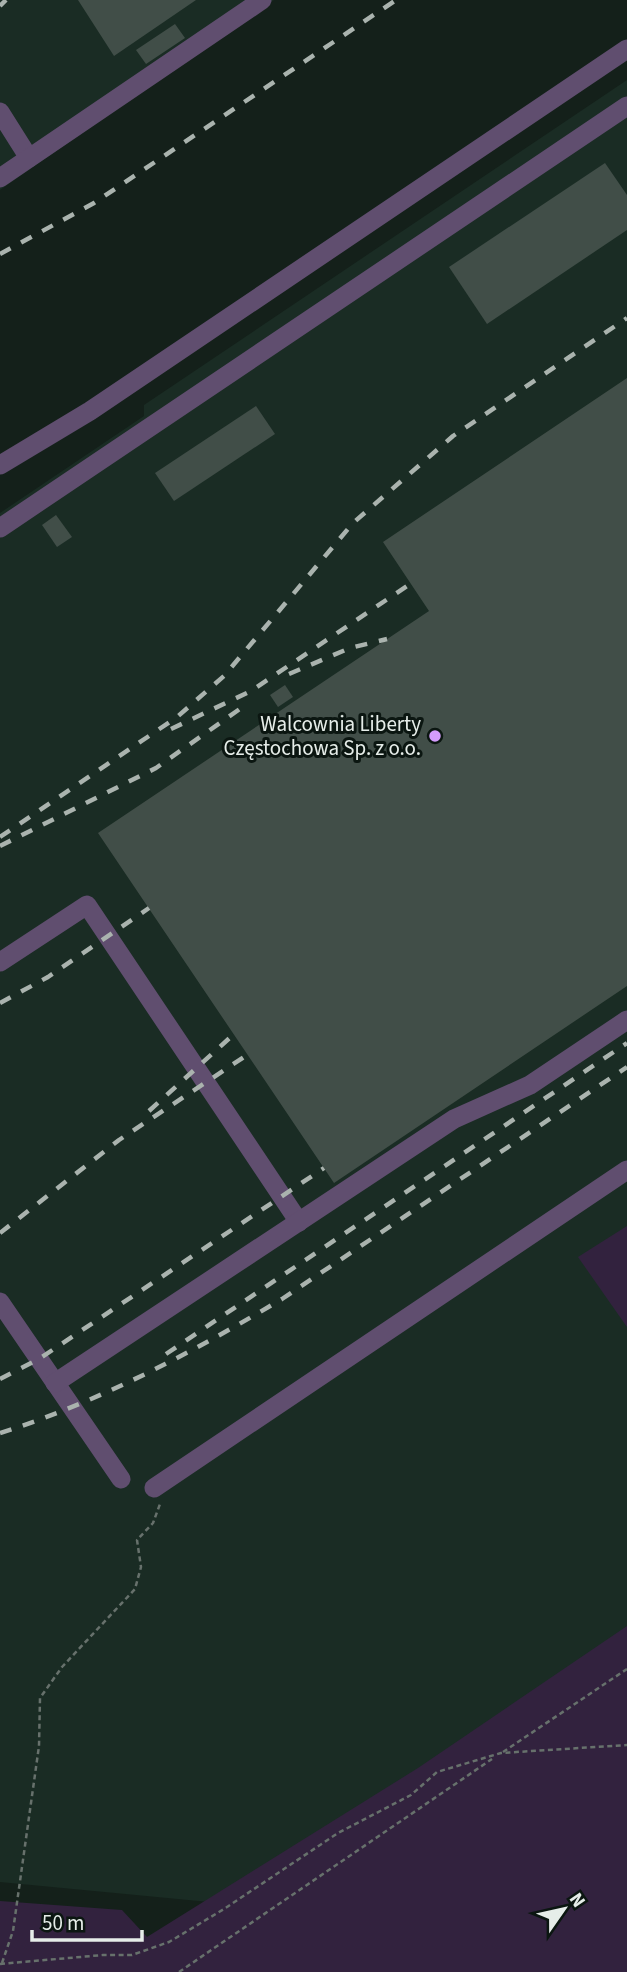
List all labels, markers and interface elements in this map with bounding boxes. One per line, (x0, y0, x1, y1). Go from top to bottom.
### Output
place label: Walcownia Liberty Częstochowa Sp. z o.o. (224, 709, 421, 763)
marker: Walcownia Liberty Częstochowa Sp. z o.o. (427, 728, 443, 744)
north arrow (529, 1874, 599, 1944)
text: N (562, 1888, 592, 1913)
scale bar (32, 1898, 142, 1942)
text: 50 m (42, 1908, 84, 1938)

